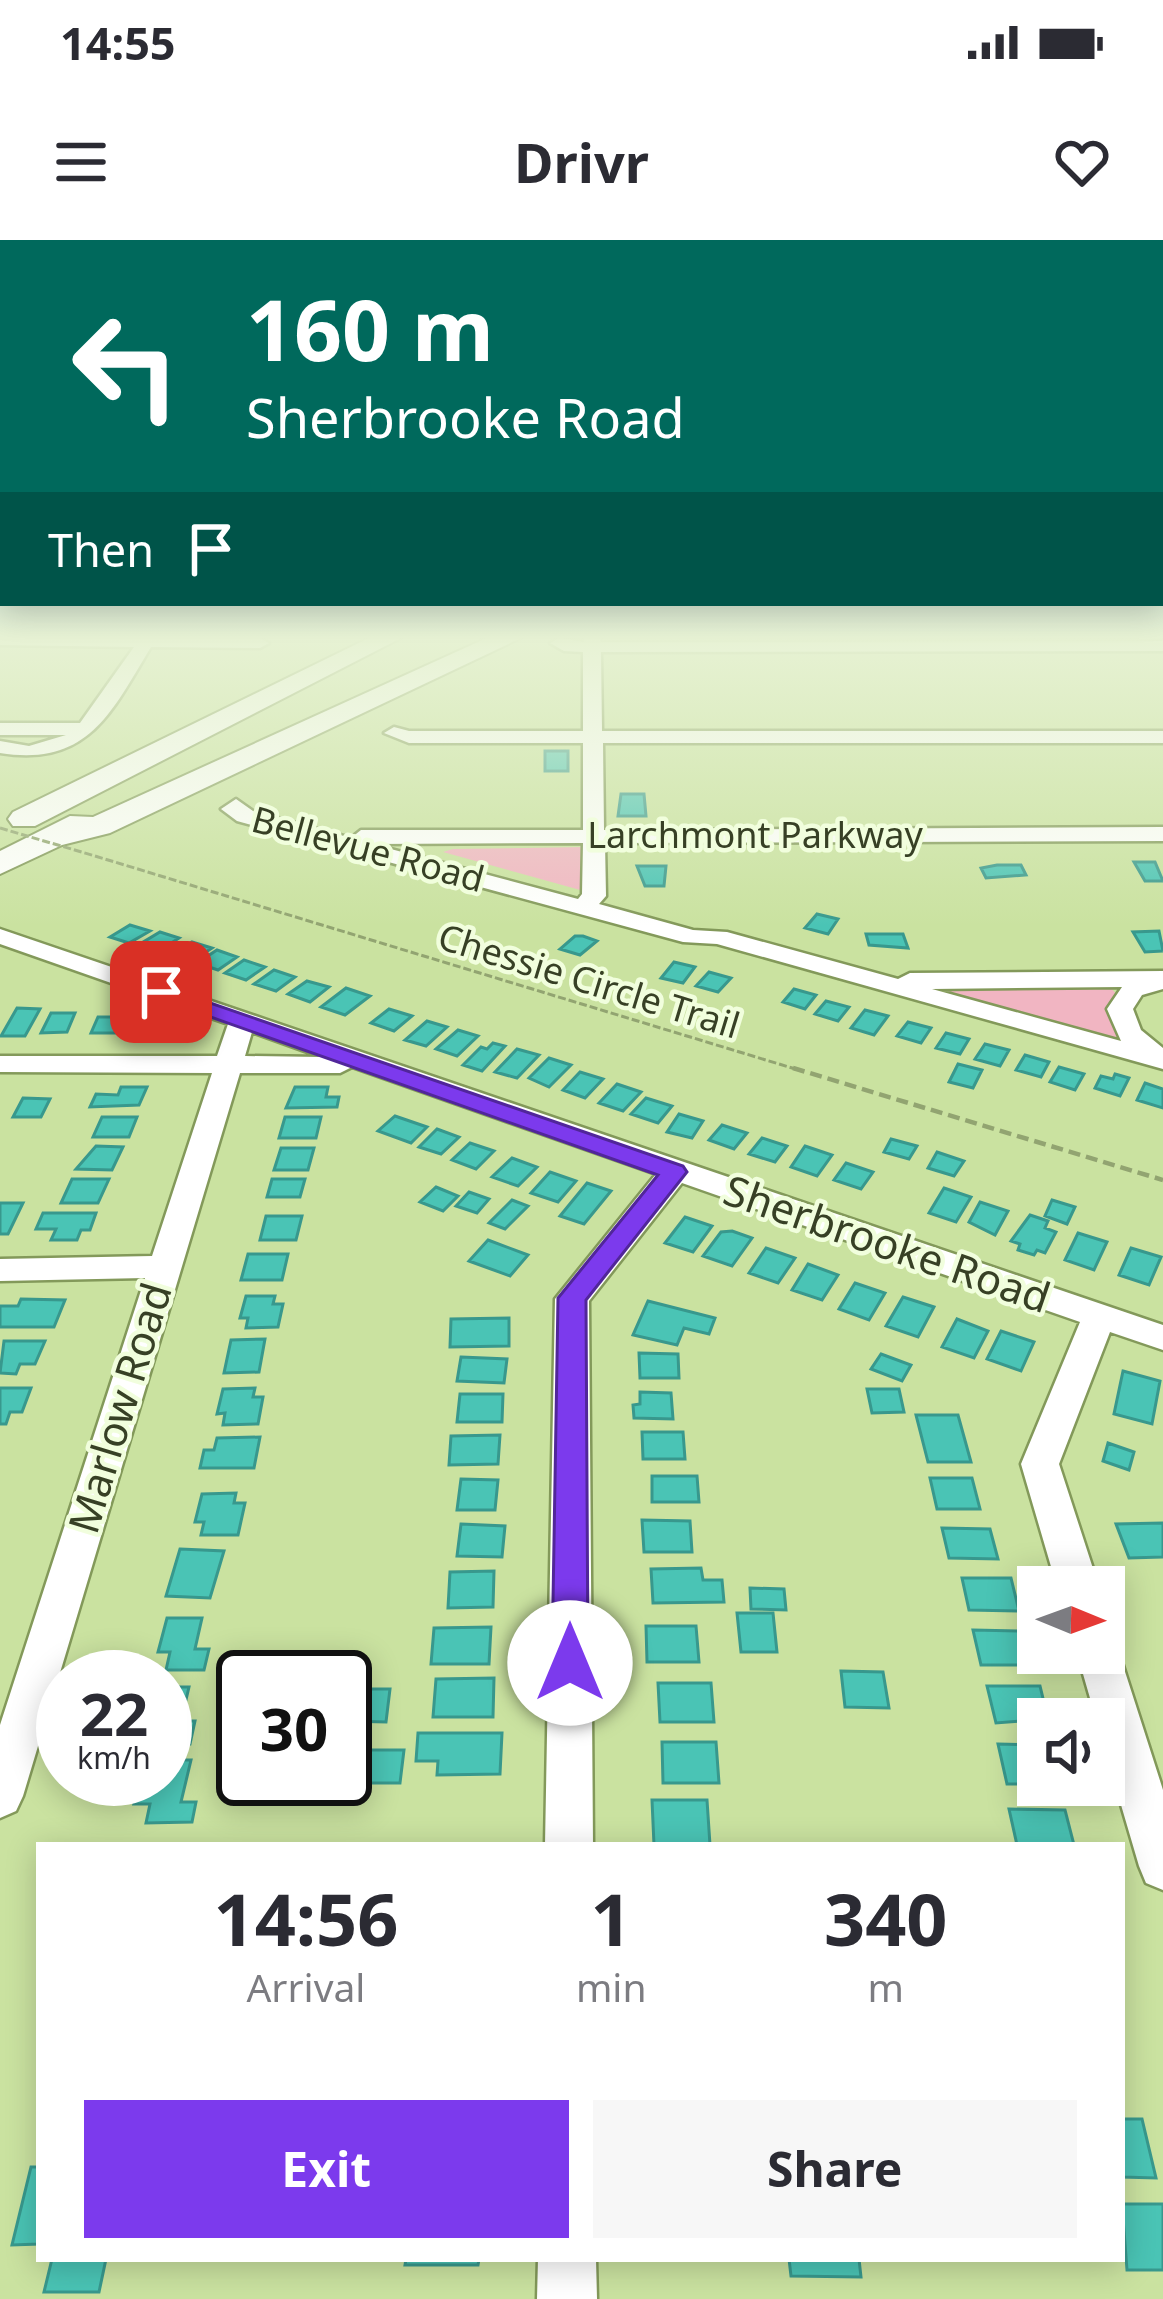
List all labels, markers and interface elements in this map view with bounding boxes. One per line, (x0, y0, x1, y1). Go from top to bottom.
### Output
text: 14:55 (60, 12, 176, 73)
text: Drivr (514, 125, 649, 199)
icon: menu (48, 129, 114, 195)
icon: heart (1049, 129, 1115, 195)
text: 160 m (246, 271, 494, 386)
icon: left (48, 288, 204, 444)
text: Sherbrooke Road (246, 380, 685, 454)
icon: arrive (178, 516, 244, 582)
text: Then (48, 519, 154, 580)
street label: Bellevue Road (247, 794, 490, 903)
street label: Larchmont Parkway (587, 810, 923, 859)
street label: Chessie Circle Trail (433, 911, 746, 1050)
pin (110, 941, 212, 1043)
icon: arrive (128, 959, 194, 1025)
street label: Sherbrooke Road (717, 1160, 1058, 1325)
street label: Marlow Road (53, 1275, 184, 1540)
north arrow (1017, 1566, 1125, 1674)
map controls (1017, 1566, 1125, 1806)
position arrow (507, 1600, 633, 1726)
speed limit sign: 30 (216, 1650, 372, 1806)
text: 22 (80, 1672, 148, 1754)
button: sound (1017, 1698, 1125, 1806)
text: km/h (77, 1737, 151, 1778)
text: 14:56 (213, 1869, 398, 1967)
text: 1 (591, 1869, 632, 1967)
text: 340 (824, 1869, 948, 1967)
text: Arrival (246, 1960, 365, 2013)
text: min (576, 1960, 647, 2013)
text: m (868, 1960, 904, 2013)
button: Exit (84, 2100, 569, 2238)
button: Share (593, 2100, 1077, 2238)

